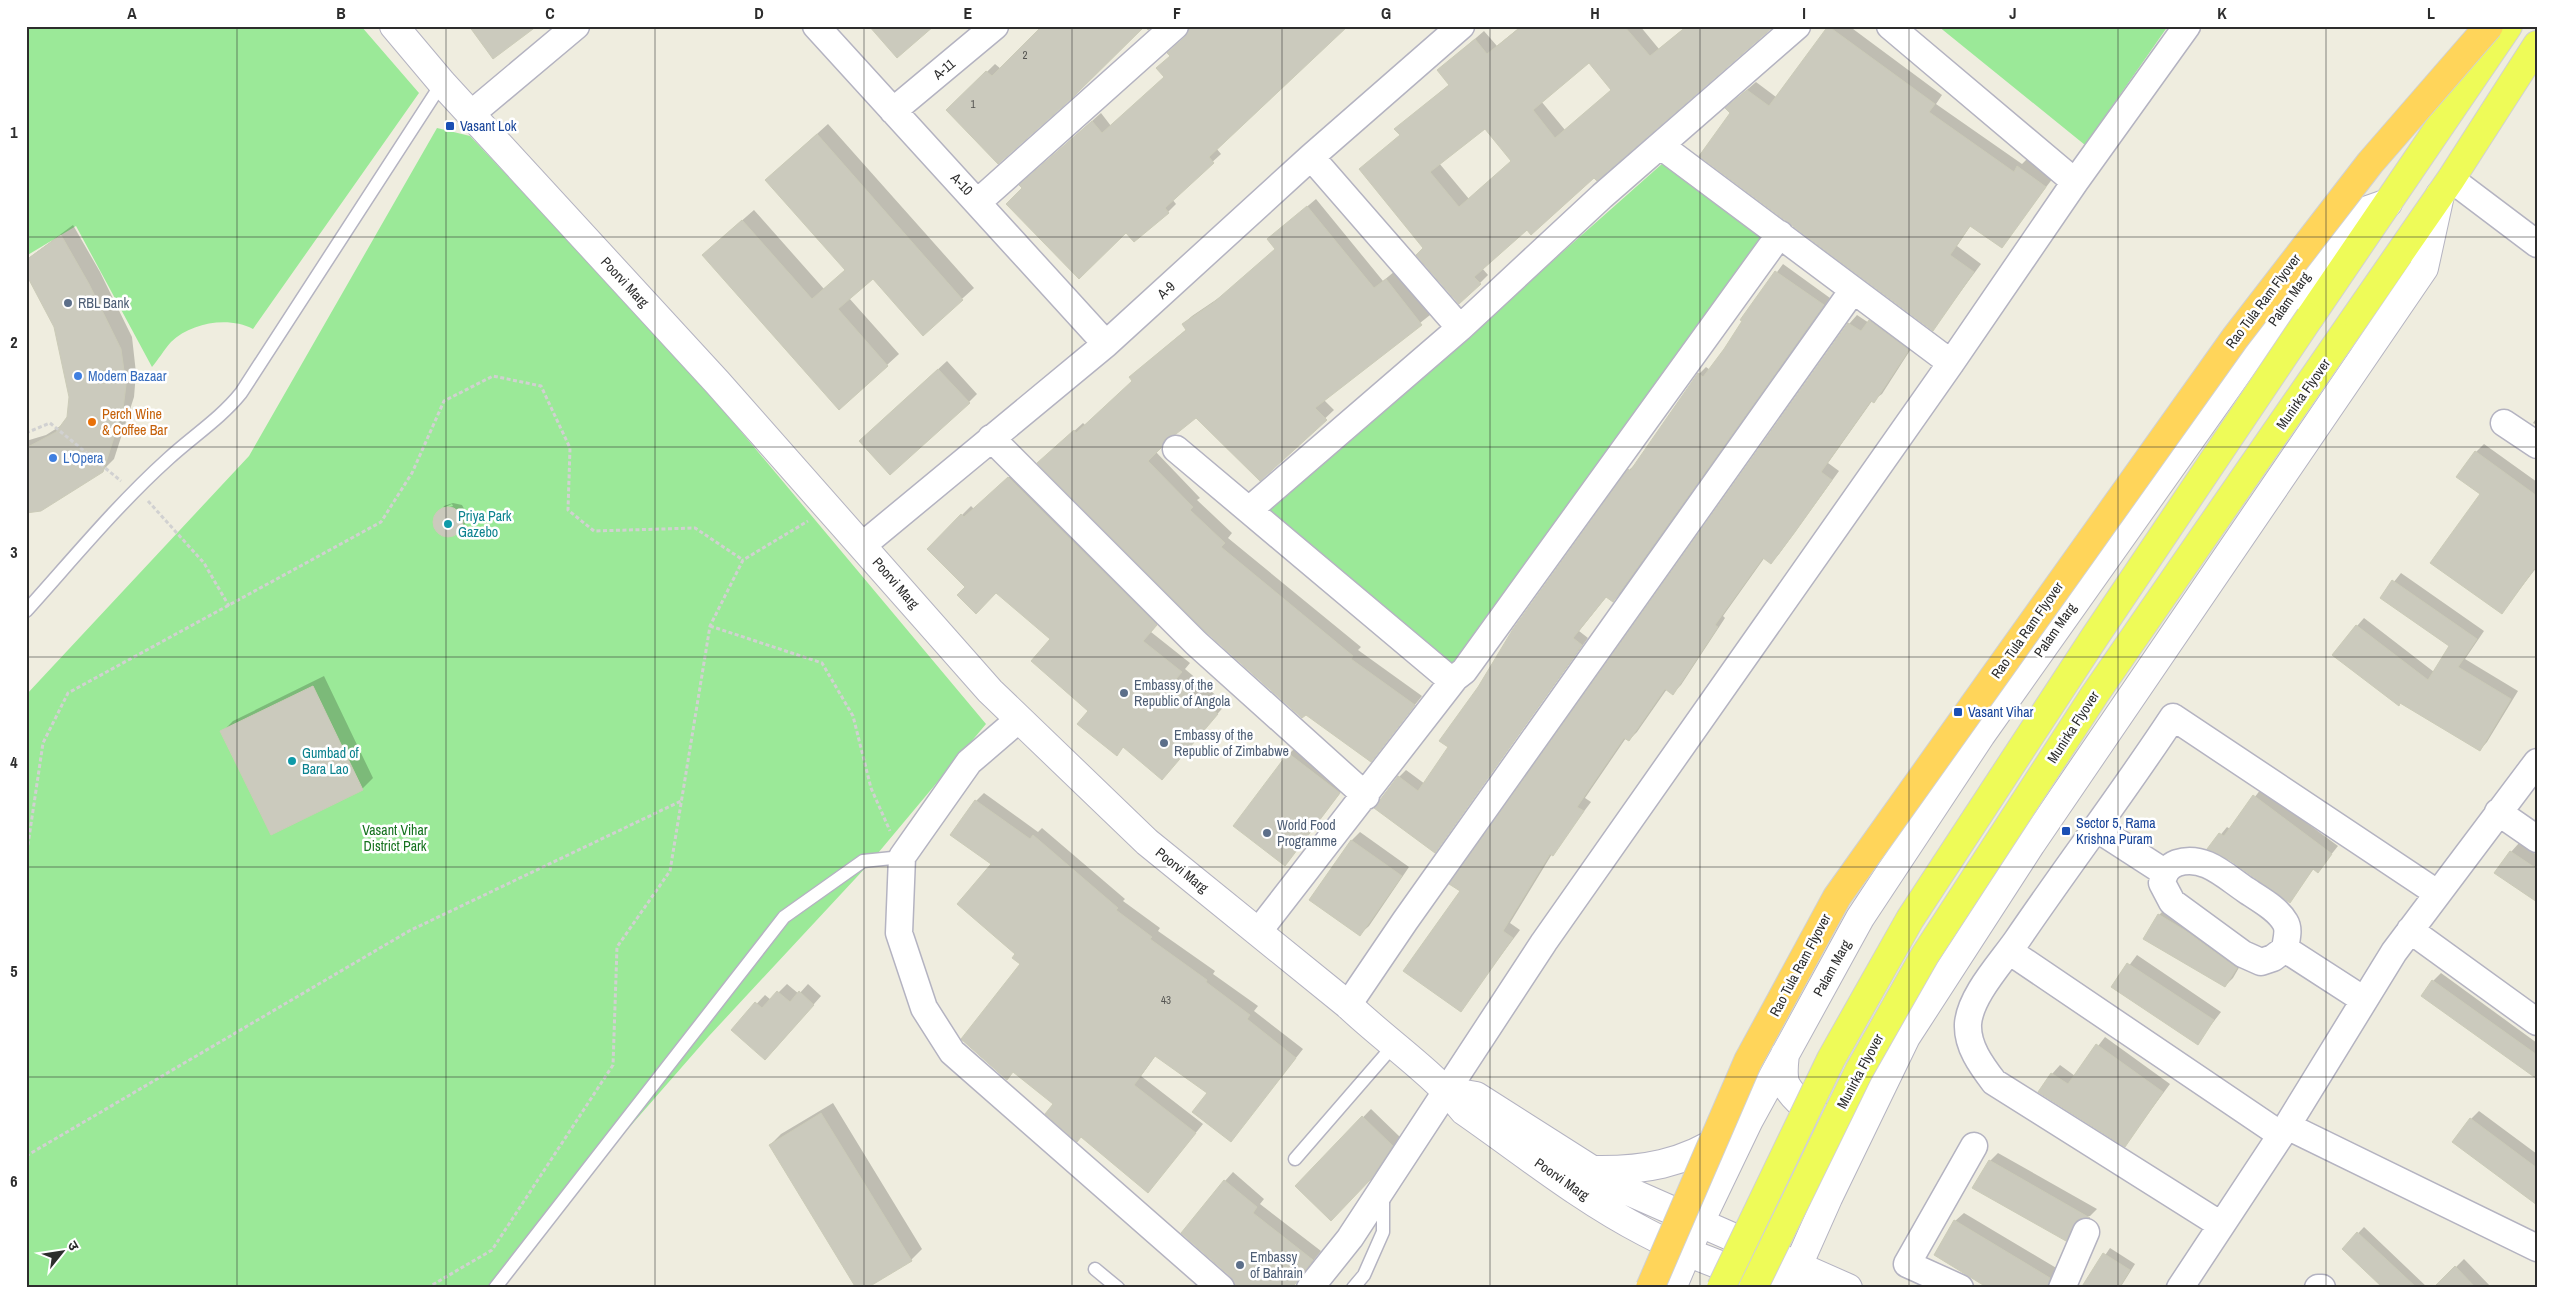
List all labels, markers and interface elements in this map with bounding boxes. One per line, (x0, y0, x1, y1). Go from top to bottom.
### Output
text: A (127, 2, 137, 24)
text: B (336, 2, 346, 24)
text: C (545, 2, 555, 24)
text: D (754, 2, 764, 24)
text: E (964, 2, 973, 24)
text: F (1173, 2, 1181, 24)
text: G (1381, 2, 1391, 24)
text: H (1590, 2, 1600, 24)
text: I (1802, 2, 1806, 24)
text: J (2009, 2, 2017, 24)
text: K (2217, 2, 2227, 24)
text: L (2427, 2, 2435, 24)
house number: 2 (1022, 48, 1028, 62)
street label: A-11 (928, 54, 959, 84)
house number: 1 (970, 97, 976, 111)
place label: Vasant Lok (460, 117, 517, 135)
marker: Vasant Lok (444, 120, 456, 132)
text: 1 (10, 121, 18, 143)
street label: A-10 (946, 168, 977, 199)
street label: Rao Tula Ram Flyover (2222, 250, 2304, 352)
street label: Poorvi Marg (597, 253, 653, 311)
street label: Palam Marg (2264, 268, 2314, 330)
street label: A-9 (1153, 277, 1179, 303)
place label: RBL Bank (78, 294, 130, 312)
marker: RBL Bank (62, 297, 74, 309)
text: 2 (10, 331, 18, 353)
street label: Munirka Flyover (2272, 355, 2334, 433)
place label: Modern Bazaar (88, 367, 167, 385)
marker: Modern Bazaar (72, 370, 84, 382)
place label: Perch Wine & Coffee Bar (102, 405, 168, 439)
marker: Perch Wine & Coffee Bar (86, 416, 98, 428)
place label: L'Opera (63, 449, 104, 467)
marker: L'Opera (47, 452, 59, 464)
place label: Priya Park Gazebo (458, 507, 512, 541)
marker: Priya Park Gazebo (442, 518, 454, 530)
text: 3 (10, 541, 18, 563)
street label: Poorvi Marg (869, 553, 924, 613)
street label: Rao Tula Ram Flyover (1987, 578, 2067, 682)
street label: Palam Marg (2030, 599, 2080, 661)
place label: Embassy of the Republic of Angola (1134, 676, 1231, 710)
marker: Embassy of the Republic of Angola (1118, 687, 1130, 699)
street label: Munirka Flyover (2043, 687, 2103, 766)
place label: Vasant Vihar (1968, 703, 2034, 721)
marker: Vasant Vihar (1952, 706, 1964, 718)
place label: Embassy of the Republic of Zimbabwe (1174, 726, 1289, 760)
marker: Embassy of the Republic of Zimbabwe (1158, 737, 1170, 749)
place label: Gumbad of Bara Lao (302, 744, 360, 778)
text: 4 (10, 751, 18, 773)
marker: Gumbad of Bara Lao (286, 755, 298, 767)
place label: Sector 5, Rama Krishna Puram (2076, 814, 2156, 848)
place label: World Food Programme (1277, 816, 1337, 850)
park label: Vasant Vihar District Park (362, 821, 428, 855)
marker: Sector 5, Rama Krishna Puram (2060, 825, 2072, 837)
marker: World Food Programme (1261, 827, 1273, 839)
street label: Poorvi Marg (1152, 843, 1212, 897)
street label: Rao Tula Ram Flyover (1765, 910, 1835, 1019)
street label: Palam Marg (1809, 936, 1855, 999)
text: 5 (10, 960, 18, 982)
house number: 43 (1161, 993, 1171, 1007)
street label: Munirka Flyover (1833, 1030, 1887, 1112)
street label: Poorvi Marg (1531, 1154, 1593, 1205)
text: 6 (10, 1170, 18, 1192)
north arrow (38, 1226, 88, 1276)
text: उ (63, 1237, 84, 1254)
place label: Embassy of Bahrain (1250, 1248, 1303, 1282)
marker: Embassy of Bahrain (1234, 1259, 1246, 1271)

